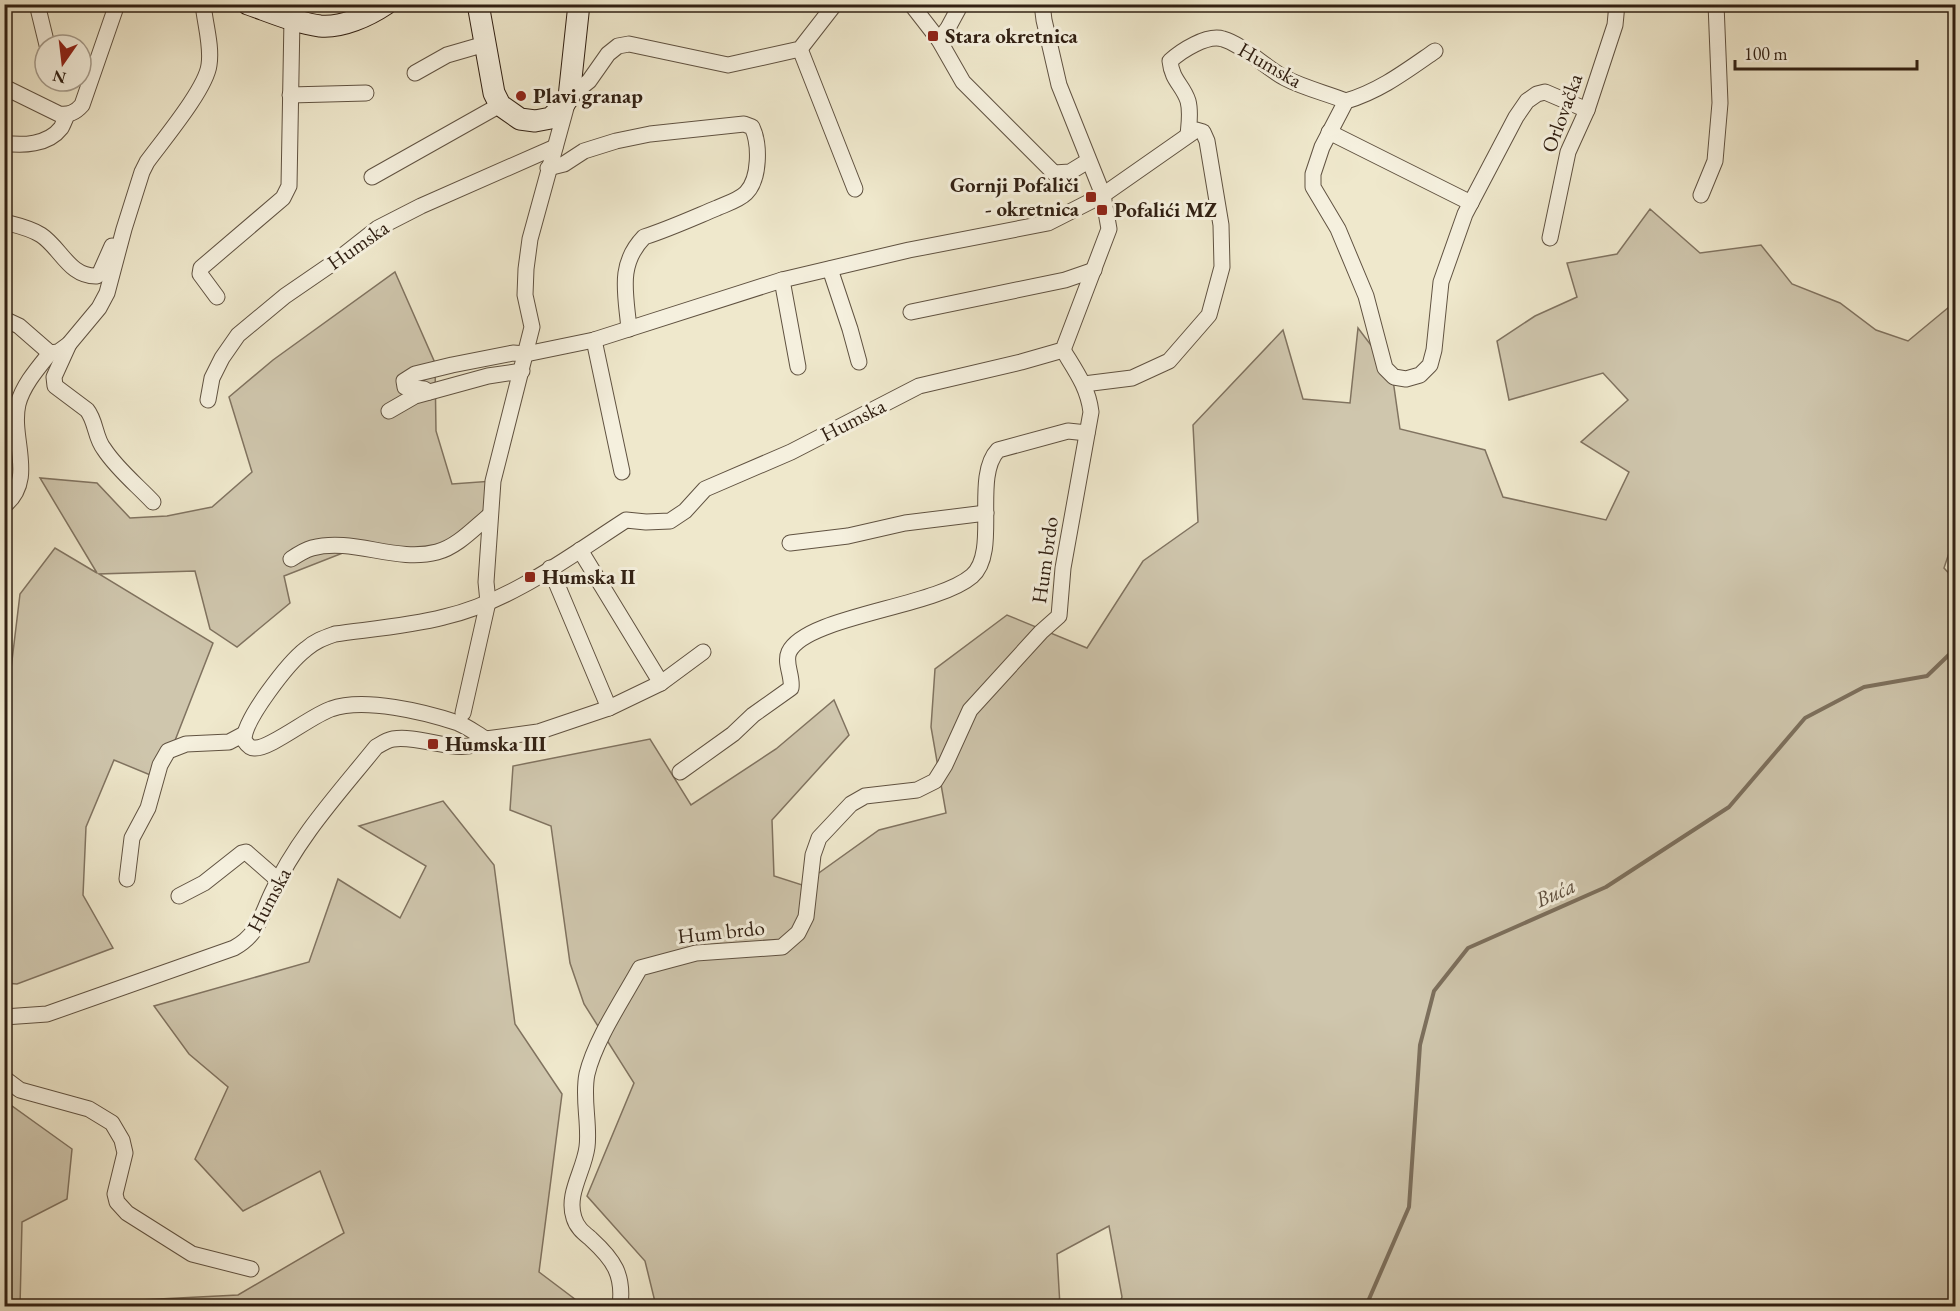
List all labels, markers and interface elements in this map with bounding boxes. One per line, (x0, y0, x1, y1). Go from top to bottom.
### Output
place label: Stara okretnica (945, 22, 1078, 49)
marker: Stara okretnica (926, 29, 940, 43)
north arrow (33, 33, 93, 93)
scale bar (1735, 33, 1916, 71)
street label: Humska (1233, 36, 1308, 94)
text: 100 m (1744, 42, 1788, 65)
text: N (51, 65, 68, 89)
street label: Orlovačka (1535, 69, 1588, 156)
place label: Plavi granap (533, 82, 643, 109)
marker: Plavi granap (514, 89, 528, 103)
place label: Gornji Pofaliči - okretnica (950, 171, 1080, 222)
marker: Gornji Pofaliči - okretnica (1084, 190, 1098, 204)
place label: Pofalići MZ (1114, 196, 1217, 223)
marker: Pofalići MZ (1095, 203, 1109, 217)
street label: Humska (322, 213, 394, 276)
street label: Humska (816, 391, 890, 447)
street label: Hum brdo (1025, 515, 1064, 605)
place label: Humska II (542, 563, 636, 590)
marker: Humska II (523, 570, 537, 584)
place label: Humska III (445, 730, 546, 757)
marker: Humska III (426, 737, 440, 751)
street label: Humska (240, 862, 297, 937)
water label: Buća (1530, 871, 1580, 914)
street label: Hum brdo (676, 914, 766, 950)

